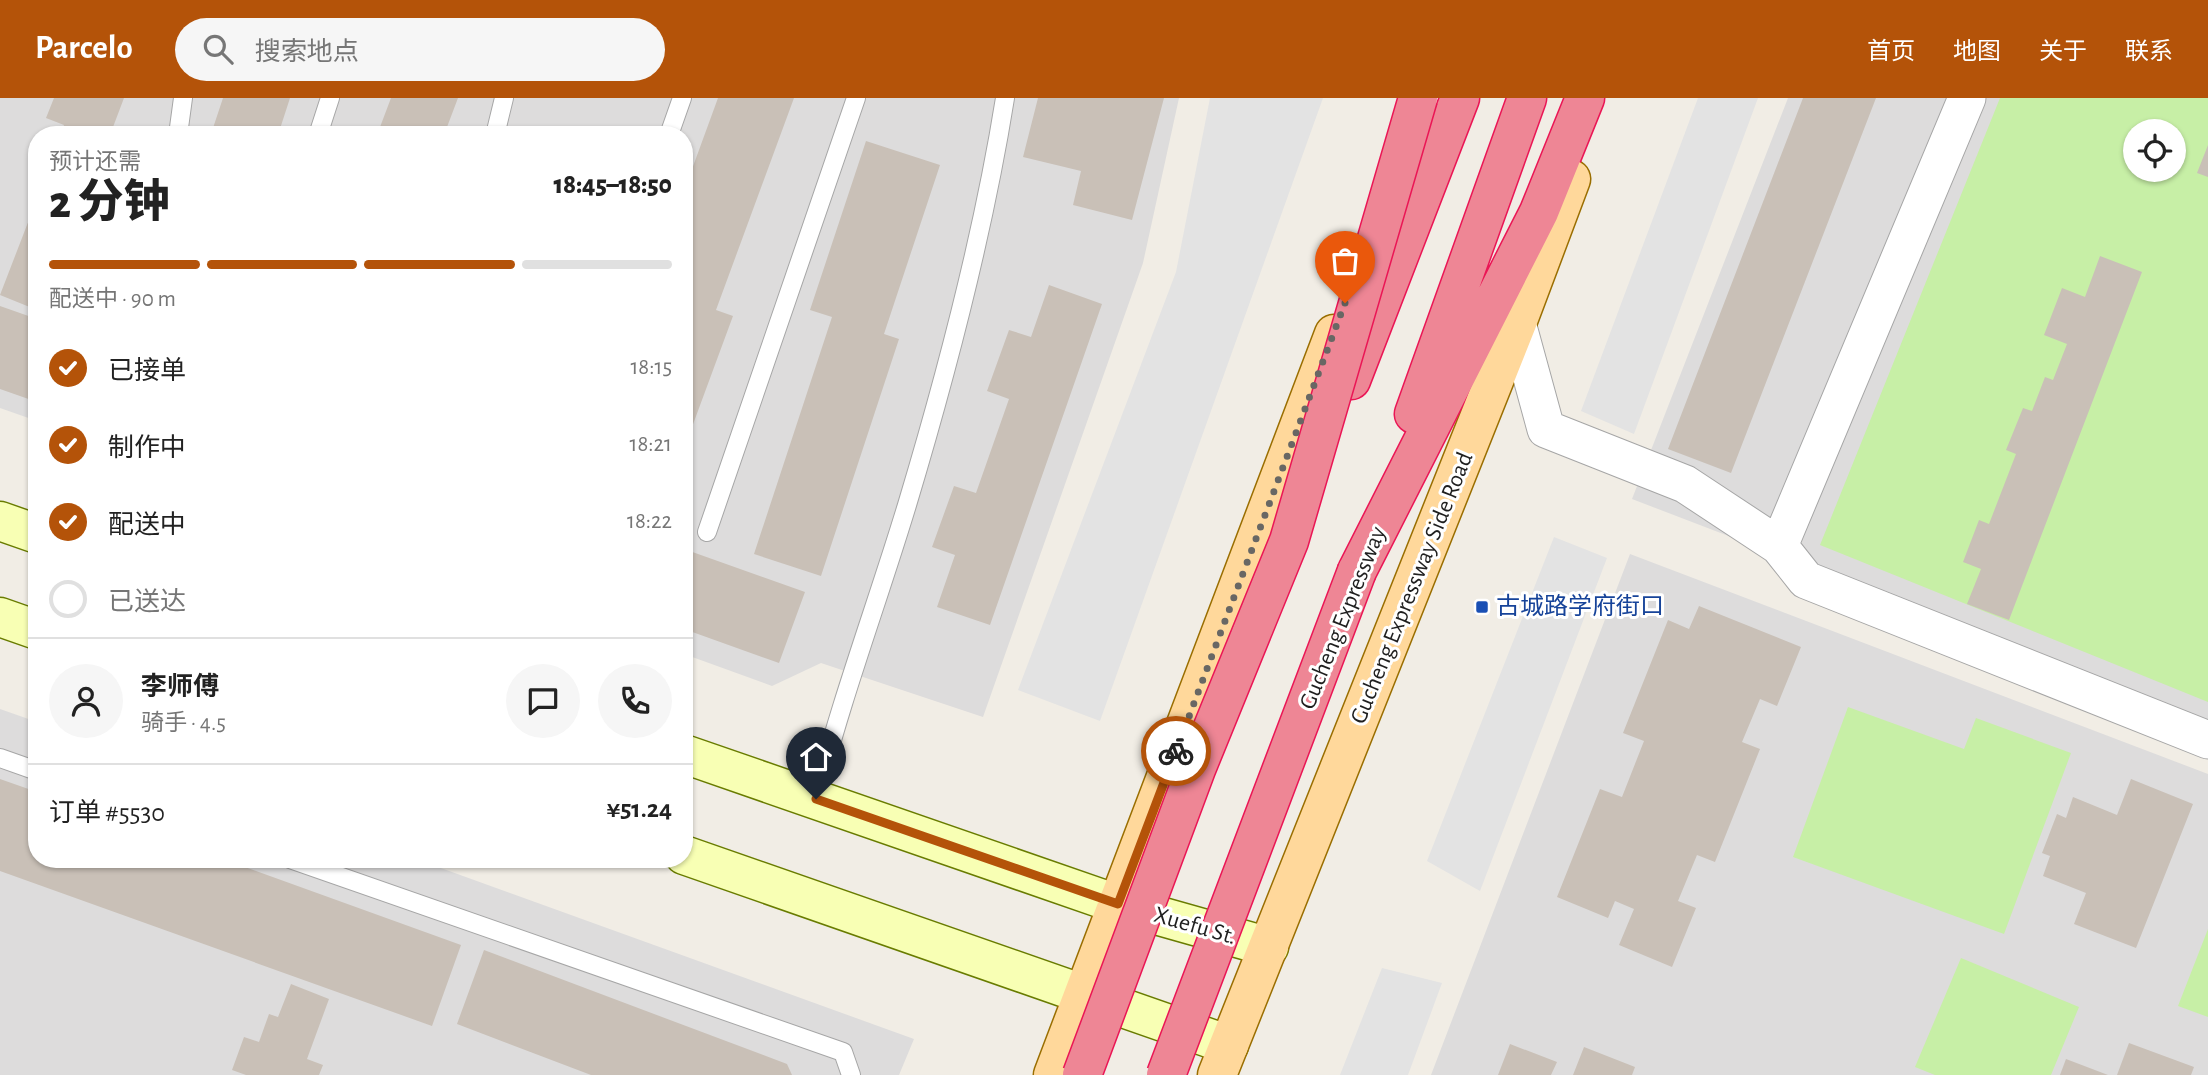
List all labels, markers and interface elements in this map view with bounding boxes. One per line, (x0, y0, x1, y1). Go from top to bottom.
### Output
search box (175, 18, 665, 81)
icon: search (199, 30, 237, 68)
text: Parcelo (35, 32, 133, 65)
text: 搜索地点 (255, 39, 359, 65)
text: 首页 (1867, 40, 1915, 64)
text: 地图 (1953, 40, 2001, 64)
text: 关于 (2039, 40, 2087, 64)
text: 联系 (2125, 40, 2173, 64)
map controls (2123, 119, 2186, 182)
button: locate (2123, 119, 2186, 182)
text: 预计还需 (49, 151, 141, 174)
text: 18:45–18:50 (554, 172, 672, 198)
text: 2 分钟 (49, 180, 170, 226)
pin (1315, 231, 1375, 303)
icon: bag (1326, 242, 1364, 280)
text: 配送中 · 90 m (49, 288, 176, 311)
icon: check (49, 349, 87, 387)
text: 18:15 (630, 356, 672, 379)
text: 已接单 (108, 358, 186, 384)
icon: check (49, 426, 87, 464)
text: 18:21 (630, 433, 672, 456)
text: 制作中 (108, 435, 186, 461)
street label: Gucheng Expressway Side Road (1344, 448, 1480, 728)
icon: check (49, 503, 87, 541)
text: 18:22 (627, 510, 672, 533)
text: 配送中 (108, 512, 186, 538)
street label: Gucheng Expressway (1293, 523, 1393, 713)
text: 已送达 (108, 589, 186, 615)
place label: 古城路学府街口 (1496, 593, 1664, 619)
marker: 古城路学府街口 (1474, 599, 1490, 615)
button: person (49, 664, 123, 738)
button: chat (506, 664, 580, 738)
button: phone (598, 664, 672, 738)
text: 李师傅 (141, 674, 219, 700)
text: 骑手 · 4.5 (141, 712, 226, 735)
courier (1141, 716, 1211, 786)
pin (786, 727, 846, 799)
icon: bike (1157, 732, 1195, 770)
icon: home (797, 738, 835, 776)
text: ¥51.24 (606, 796, 672, 822)
text: 订单 #5530 (49, 800, 165, 826)
street label: Xuefu St. (1151, 903, 1239, 949)

